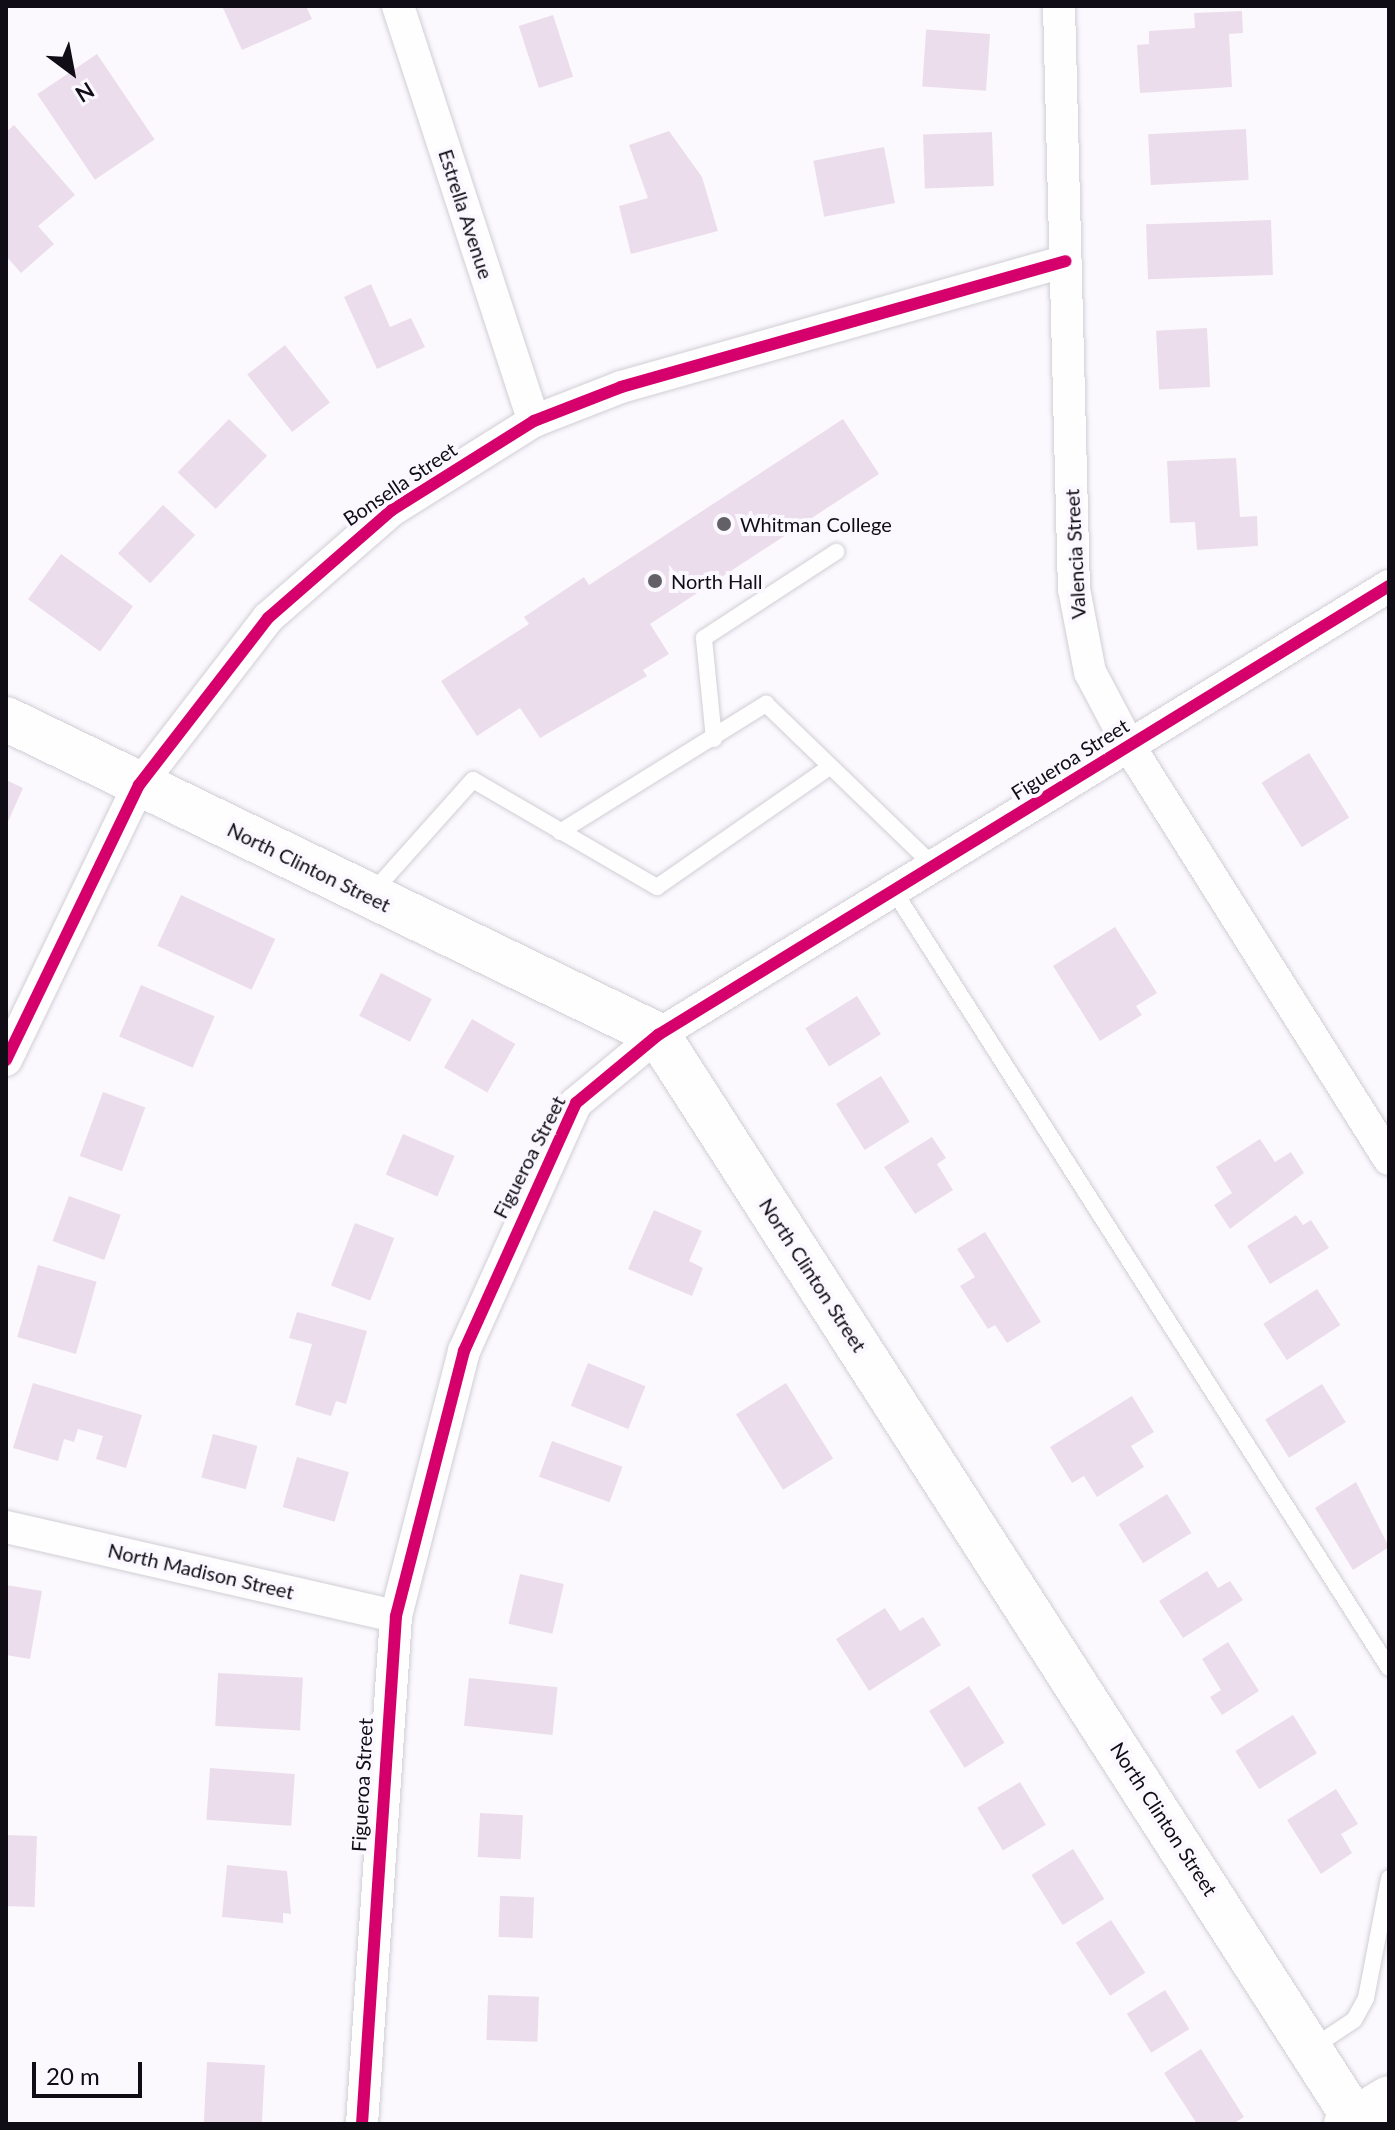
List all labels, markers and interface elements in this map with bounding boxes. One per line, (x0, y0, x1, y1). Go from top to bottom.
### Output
north arrow (32, 32, 112, 112)
text: N (71, 77, 99, 109)
street label: Estrella Avenue (434, 146, 498, 282)
street label: Bonsella Street (339, 437, 461, 531)
street label: Valencia Street (1060, 488, 1090, 620)
place label: Whitman College (740, 512, 892, 536)
marker: Whitman College (715, 515, 733, 533)
place label: North Hall (671, 569, 762, 593)
marker: North Hall (646, 572, 664, 590)
street label: Figueroa Street (1007, 713, 1133, 805)
street label: North Clinton Street (224, 817, 394, 917)
street label: Figueroa Street (488, 1092, 570, 1222)
street label: North Clinton Street (754, 1194, 872, 1356)
street label: North Madison Street (106, 1538, 296, 1604)
street label: Figueroa Street (347, 1717, 377, 1853)
street label: North Clinton Street (1105, 1738, 1223, 1900)
scale bar (36, 2046, 146, 2096)
text: 20 m (46, 2061, 100, 2090)

